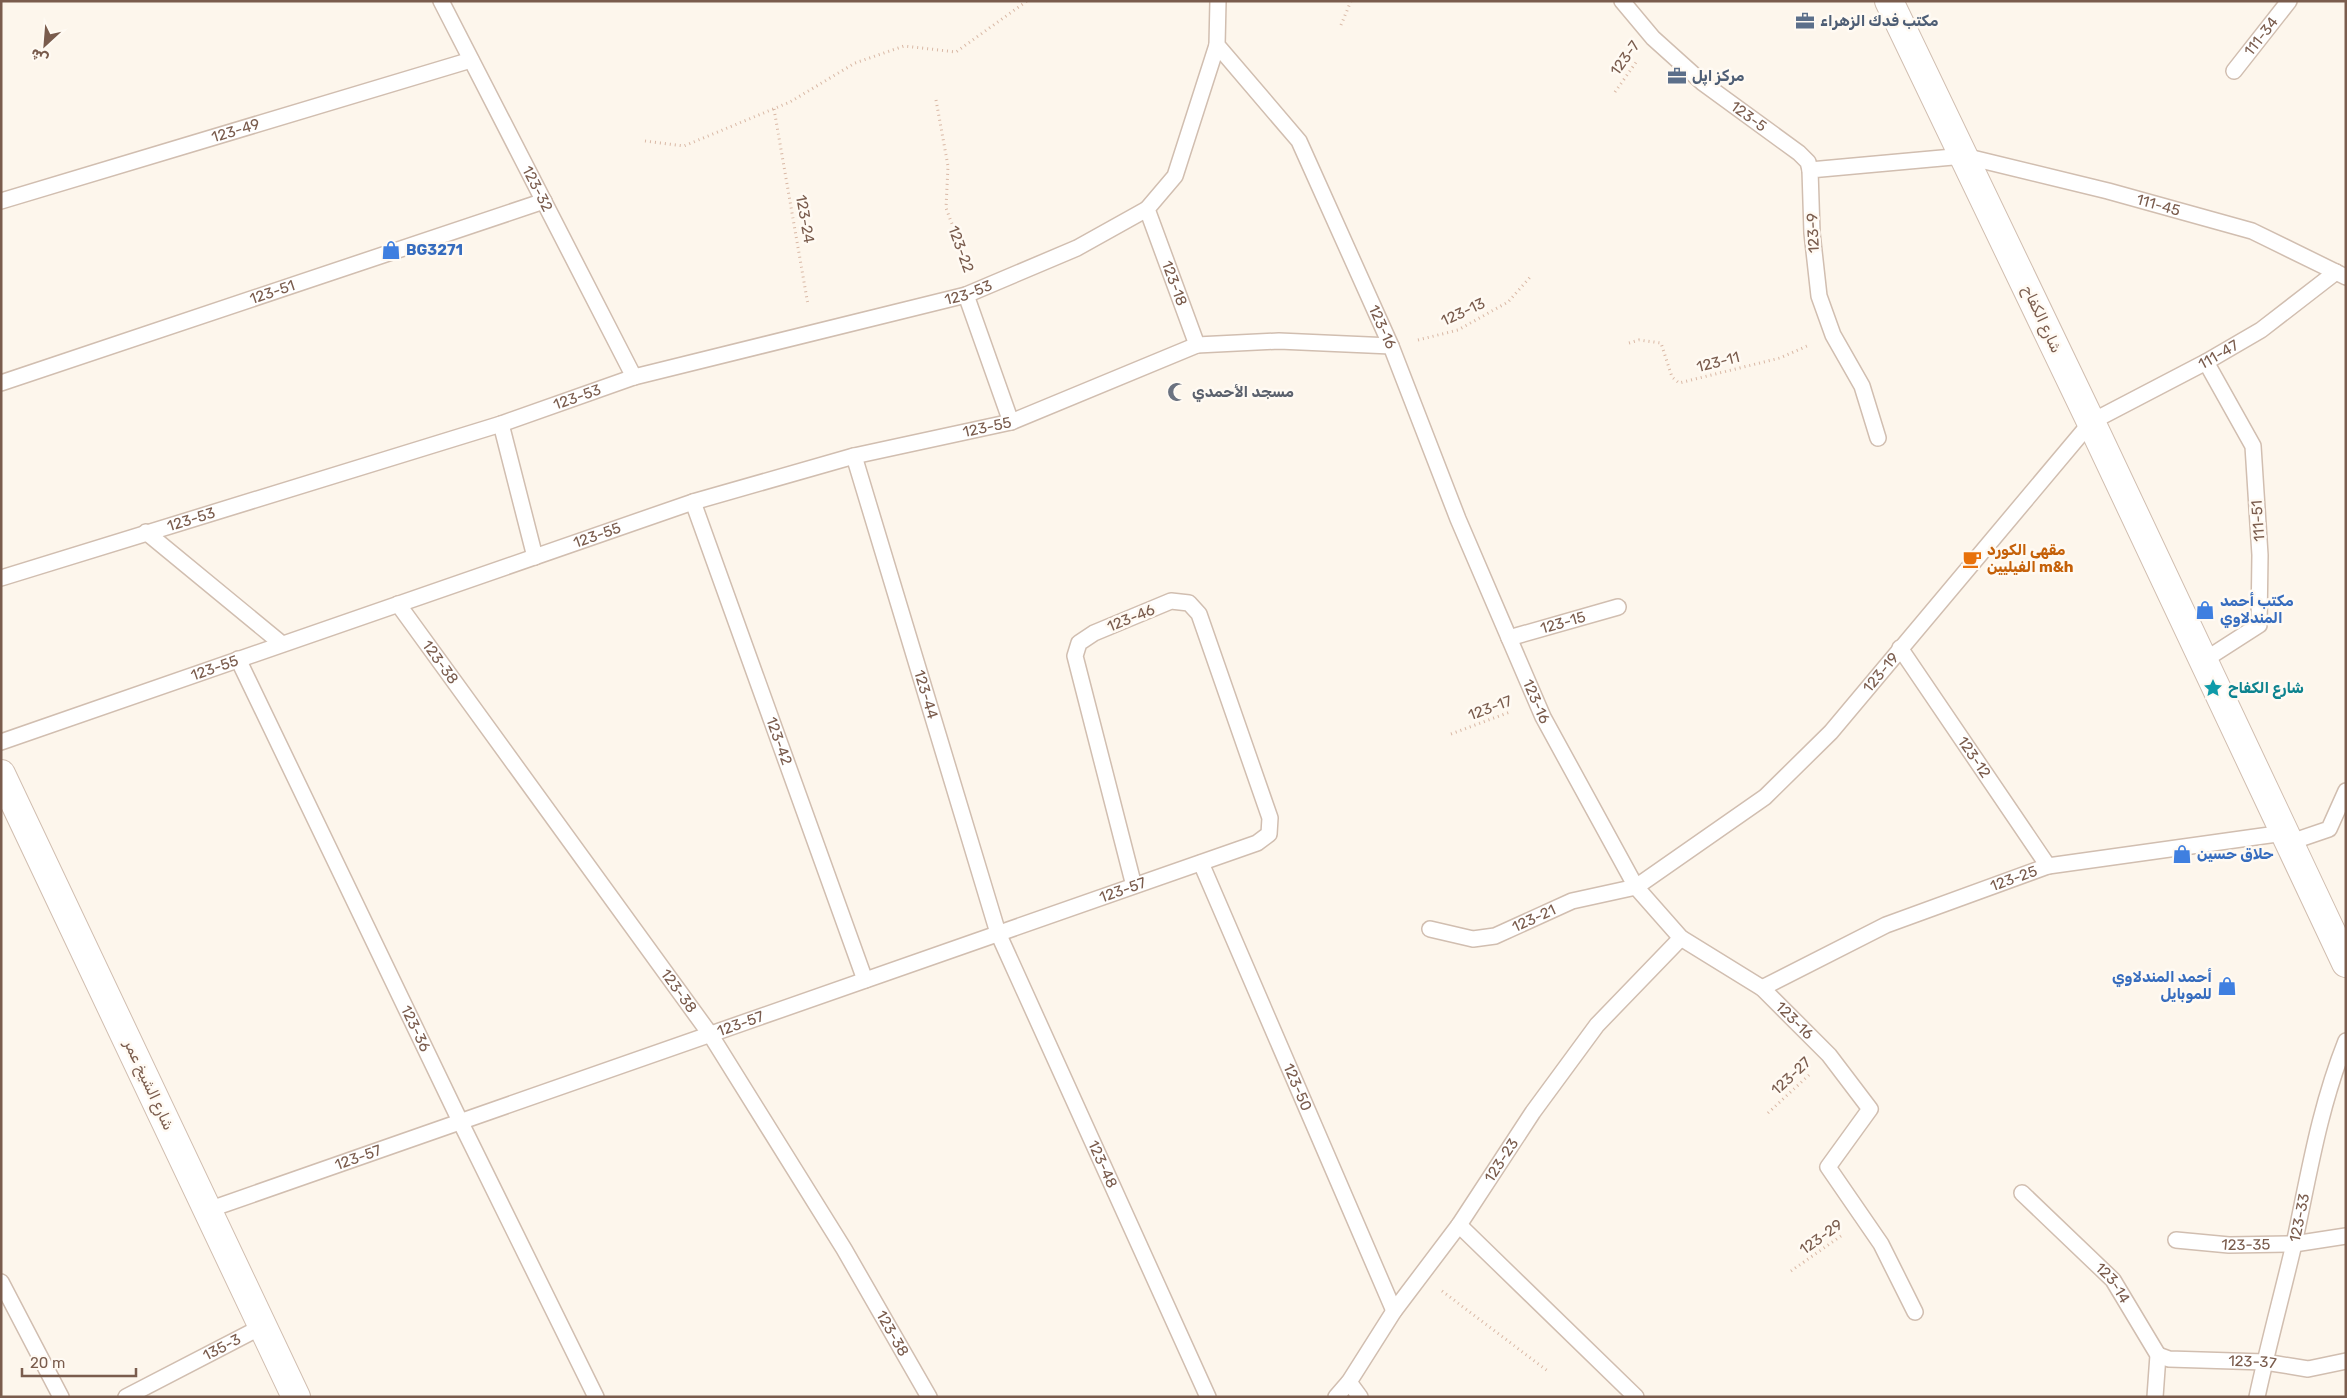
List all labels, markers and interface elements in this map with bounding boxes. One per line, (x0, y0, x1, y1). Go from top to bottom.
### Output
office icon: مكتب فدك الزهراء (1794, 10, 1816, 32)
place label: مكتب فدك الزهراء (1820, 12, 1939, 30)
street label: 111-34 (2240, 13, 2282, 59)
north arrow (20, 20, 70, 70)
street label: 123-7 (1606, 37, 1644, 79)
text: ش (28, 45, 51, 68)
office icon: مركز اپل (1666, 65, 1688, 87)
place label: مركز اپل (1692, 67, 1745, 86)
street label: 123-5 (1727, 97, 1770, 135)
street label: 123-49 (209, 115, 262, 146)
street label: 123-32 (518, 163, 557, 215)
street label: 111-45 (2134, 190, 2182, 220)
street label: 123-24 (792, 193, 818, 245)
street label: 123-9 (1803, 212, 1823, 254)
street label: 123-22 (944, 223, 978, 275)
shop icon: BG3271 (380, 239, 402, 261)
place label: BG3271 (406, 241, 463, 259)
street label: 123-18 (1158, 258, 1191, 308)
street label: 123-51 (247, 276, 297, 308)
street label: 123-53 (943, 276, 995, 309)
street label: شارع الكفاح (2017, 282, 2065, 356)
street label: 123-13 (1438, 294, 1488, 330)
street label: 123-16 (1365, 302, 1400, 352)
street label: 111-47 (2195, 336, 2242, 373)
street label: 123-11 (1695, 348, 1741, 376)
street label: 123-53 (551, 380, 603, 414)
mosque icon: مسجد الأحمدي (1166, 381, 1188, 403)
place label: مسجد الأحمدي (1192, 383, 1294, 403)
street label: 123-55 (961, 413, 1013, 441)
street label: 111-51 (2248, 500, 2268, 542)
street label: 123-53 (165, 504, 217, 535)
street label: 123-55 (571, 519, 623, 552)
place label: مقهى الكورد الفيليين m&h (1987, 541, 2074, 576)
cafe icon: مقهى الكورد الفيليين m&h (1961, 548, 1983, 570)
place label: مكتب أحمد المندلاوي (2220, 592, 2294, 629)
shop icon: مكتب أحمد المندلاوي (2194, 599, 2216, 621)
street label: 123-46 (1105, 600, 1157, 636)
street label: 123-15 (1538, 608, 1588, 638)
street label: 123-38 (418, 637, 462, 688)
street label: 123-19 (1859, 649, 1903, 696)
street label: 123-55 (188, 651, 241, 685)
street label: 123-44 (910, 668, 942, 721)
street label: 123-16 (1519, 677, 1554, 727)
place icon: شارع الكفاح (2202, 677, 2224, 699)
place label: شارع الكفاح (2228, 679, 2304, 699)
street label: 123-17 (1466, 692, 1515, 724)
street label: 123-42 (762, 715, 796, 768)
street label: 123-12 (1954, 733, 1995, 782)
shop icon: حلاق حسين (2171, 843, 2193, 865)
place label: حلاق حسين (2197, 845, 2274, 863)
street label: 123-25 (1988, 862, 2040, 895)
street label: 123-57 (1097, 873, 1149, 906)
street label: 123-21 (1509, 901, 1559, 936)
street label: 123-38 (657, 965, 701, 1016)
place label: أحمد المندلاوي للموبايل (2112, 968, 2212, 1003)
shop icon: أحمد المندلاوي للموبايل (2216, 975, 2238, 997)
street label: 123-16 (1772, 998, 1817, 1043)
street label: 123-36 (397, 1002, 434, 1055)
street label: 123-57 (715, 1007, 766, 1040)
street label: شارع الشيخ عمر (118, 1036, 178, 1134)
street label: 123-27 (1768, 1053, 1815, 1099)
street label: 123-50 (1279, 1061, 1316, 1114)
street label: 123-23 (1480, 1135, 1522, 1186)
street label: 123-48 (1084, 1138, 1121, 1191)
street label: 123-57 (332, 1141, 384, 1174)
street label: 123-33 (2286, 1192, 2313, 1244)
street label: 123-29 (1796, 1215, 1846, 1259)
street label: 123-35 (2220, 1235, 2271, 1254)
street label: 123-14 (2091, 1259, 2134, 1306)
street label: 123-38 (872, 1307, 913, 1360)
street label: 135-3 (200, 1330, 244, 1365)
scale bar (22, 1346, 136, 1378)
street label: 123-37 (2228, 1352, 2278, 1373)
text: 20 m (30, 1354, 65, 1372)

